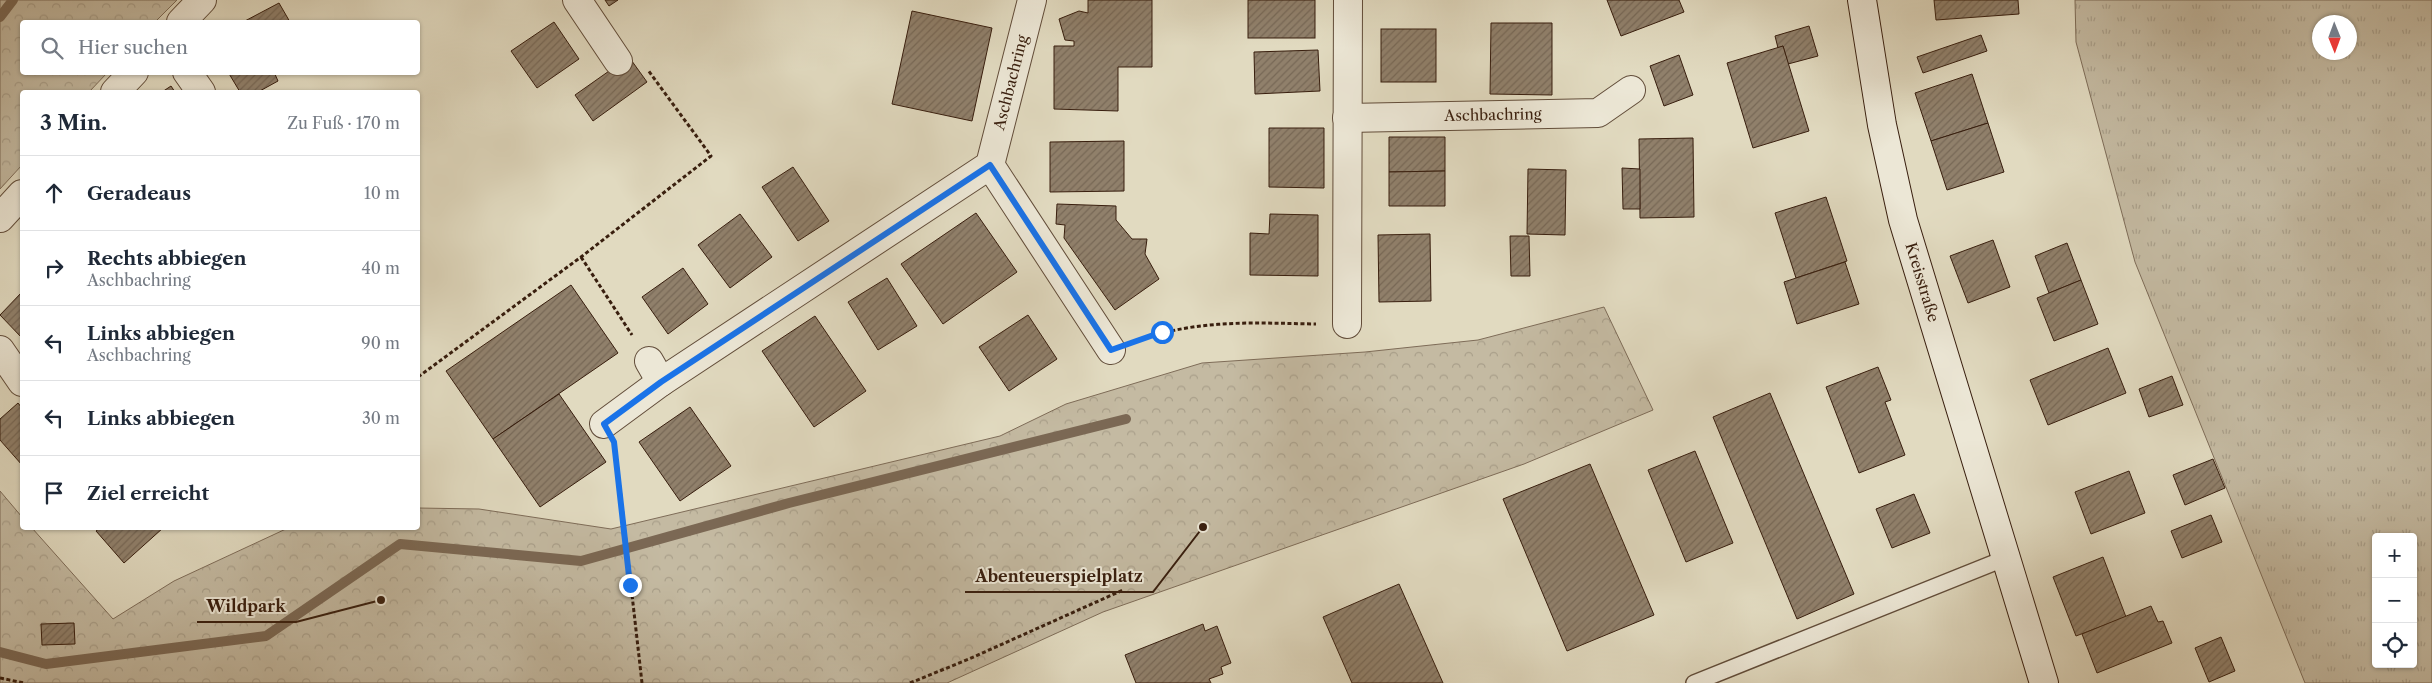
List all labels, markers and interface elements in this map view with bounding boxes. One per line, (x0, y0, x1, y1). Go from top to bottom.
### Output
north arrow (2312, 15, 2357, 60)
search box (20, 20, 420, 75)
street label: Aschbachring (989, 33, 1032, 133)
icon: search (38, 34, 66, 62)
text: Hier suchen (78, 36, 188, 59)
street label: Aschbachring (1443, 104, 1542, 125)
text: 3 Min. (40, 110, 107, 135)
text: Zu Fuß · 170 m (287, 113, 400, 133)
icon: ahead (40, 179, 68, 207)
text: Geradeaus (87, 182, 191, 205)
text: 10 m (364, 183, 400, 203)
street label: Kreisstraße (1901, 240, 1943, 324)
text: Rechts abbiegen (87, 247, 247, 270)
icon: right (40, 254, 68, 282)
text: 40 m (361, 258, 400, 278)
text: Aschbachring (87, 270, 191, 290)
route start (1151, 321, 1174, 344)
text: Links abbiegen (87, 322, 235, 345)
icon: left (40, 329, 68, 357)
text: 90 m (361, 333, 400, 353)
text: Aschbachring (87, 345, 191, 365)
icon: left (40, 404, 68, 432)
text: Links abbiegen (87, 407, 235, 430)
text: 30 m (362, 408, 400, 428)
icon: arrive (40, 479, 68, 507)
text: Ziel erreicht (87, 482, 209, 505)
map controls (2372, 533, 2417, 668)
button: + (2372, 533, 2417, 578)
callout: Abenteuerspielplatz (965, 561, 1153, 592)
text: Abenteuerspielplatz (974, 566, 1143, 586)
route end (619, 574, 642, 597)
button: − (2372, 578, 2417, 623)
callout: Wildpark (197, 591, 296, 622)
text: Wildpark (205, 596, 286, 616)
button: locate (2372, 623, 2417, 668)

